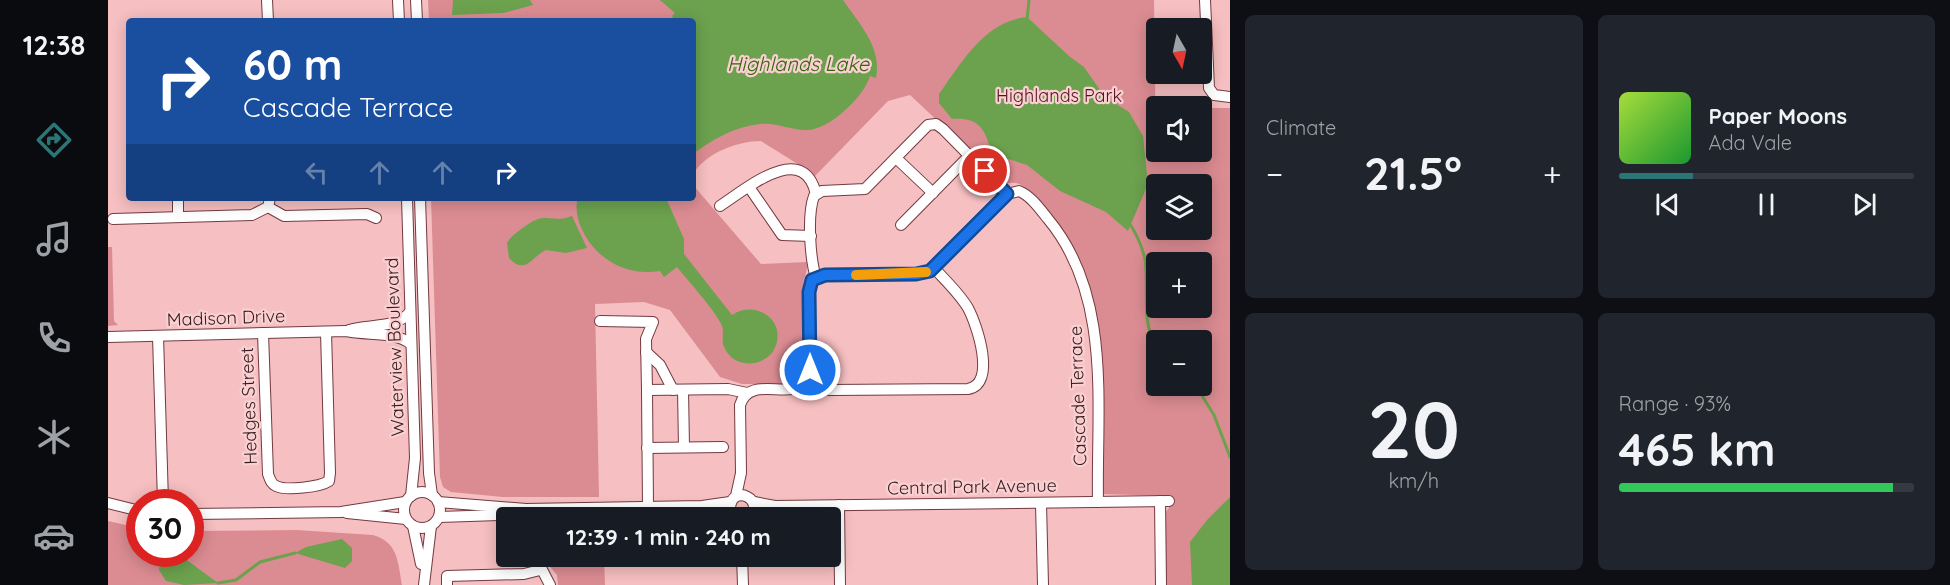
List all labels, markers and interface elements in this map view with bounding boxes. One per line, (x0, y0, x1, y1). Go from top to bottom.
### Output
north arrow (1146, 18, 1212, 84)
map controls (1146, 18, 1212, 396)
text: 12:38 (23, 28, 85, 62)
text: 60 m (243, 38, 343, 91)
icon: right (144, 42, 222, 120)
water label: Highlands Lake (727, 51, 870, 76)
park label: Highlands Park (996, 84, 1122, 107)
text: Cascade Terrace (243, 90, 453, 124)
button: sound (1146, 96, 1212, 162)
text: Paper Moons (1709, 102, 1847, 130)
text: Climate (1266, 115, 1336, 140)
icon: directions (33, 119, 75, 161)
text: Ada Vale (1709, 130, 1792, 155)
pin (959, 145, 1010, 196)
text: 21.5° (1364, 145, 1462, 201)
text: − (1266, 153, 1283, 194)
text: + (1543, 153, 1561, 194)
icon: arrive (968, 154, 1001, 187)
icon: left (300, 156, 333, 189)
icon: ahead (363, 156, 396, 189)
icon: ahead (426, 156, 459, 189)
icon: right (489, 156, 522, 189)
button: layers (1146, 174, 1212, 240)
icon: previous (1651, 188, 1684, 221)
icon: pause (1750, 188, 1783, 221)
icon: next (1848, 188, 1881, 221)
icon: music (33, 218, 75, 260)
button: + (1146, 252, 1212, 318)
street label: Waterview Boulevard (380, 257, 409, 437)
street label: Madison Drive (166, 304, 286, 331)
icon: phone (33, 317, 75, 359)
street label: Cascade Terrace (1064, 326, 1091, 467)
button: − (1146, 330, 1212, 396)
position arrow (778, 338, 842, 402)
street label: Hedges Street (235, 347, 262, 465)
text: 20 (1368, 380, 1460, 478)
text: Range · 93% (1619, 391, 1731, 416)
icon: climate (33, 416, 75, 458)
text: 465 km (1619, 421, 1775, 477)
text: km/h (1388, 468, 1439, 493)
street label: Central Park Avenue (887, 474, 1057, 499)
speed limit sign: 30 (126, 489, 204, 567)
icon: car (33, 515, 75, 557)
text: 12:39 · 1 min · 240 m (566, 523, 771, 551)

